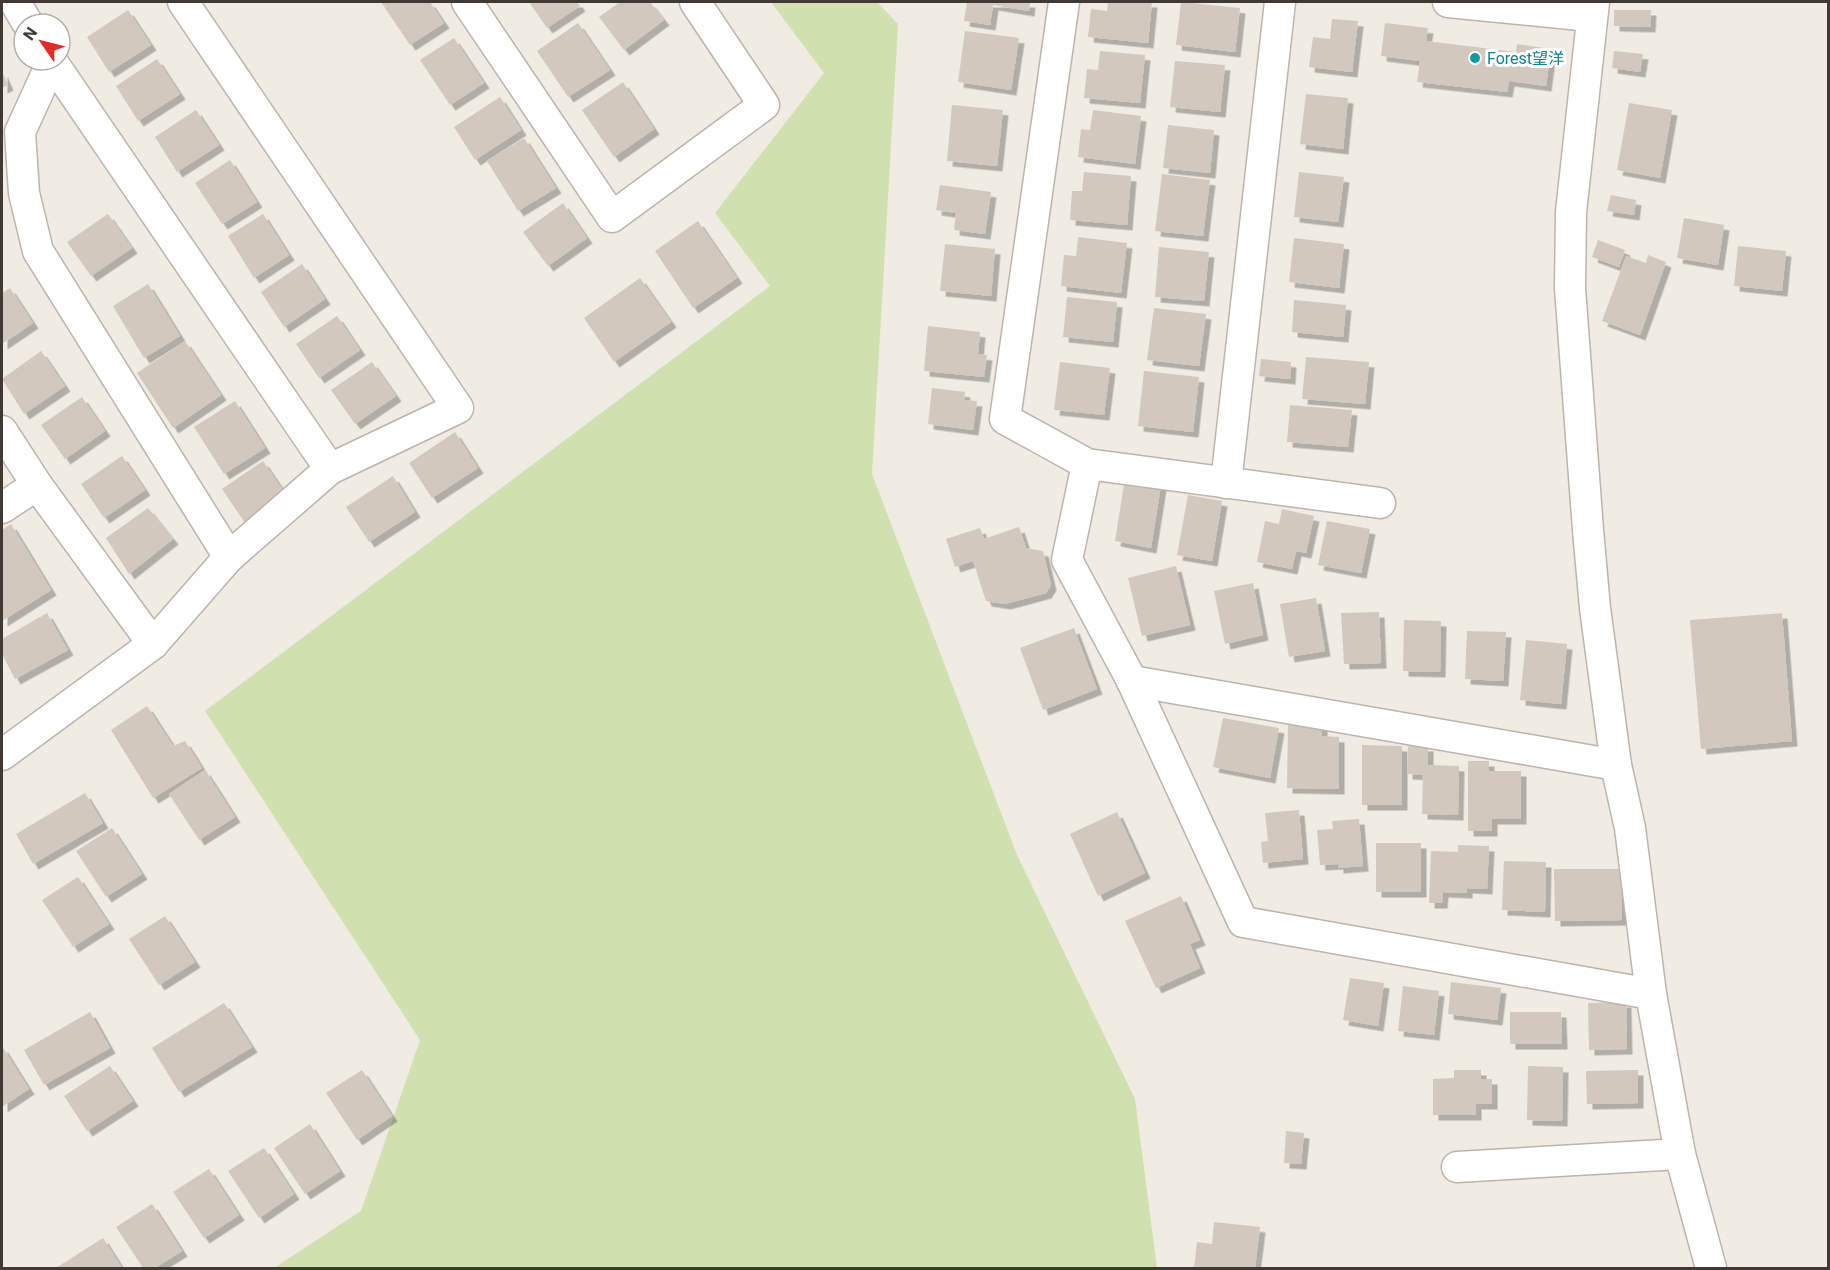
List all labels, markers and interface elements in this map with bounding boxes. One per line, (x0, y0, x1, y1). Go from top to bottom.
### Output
north arrow (12, 12, 72, 72)
text: N (19, 24, 41, 44)
place label: Forest望洋 (1487, 49, 1564, 68)
marker: Forest望洋 (1468, 51, 1482, 65)

